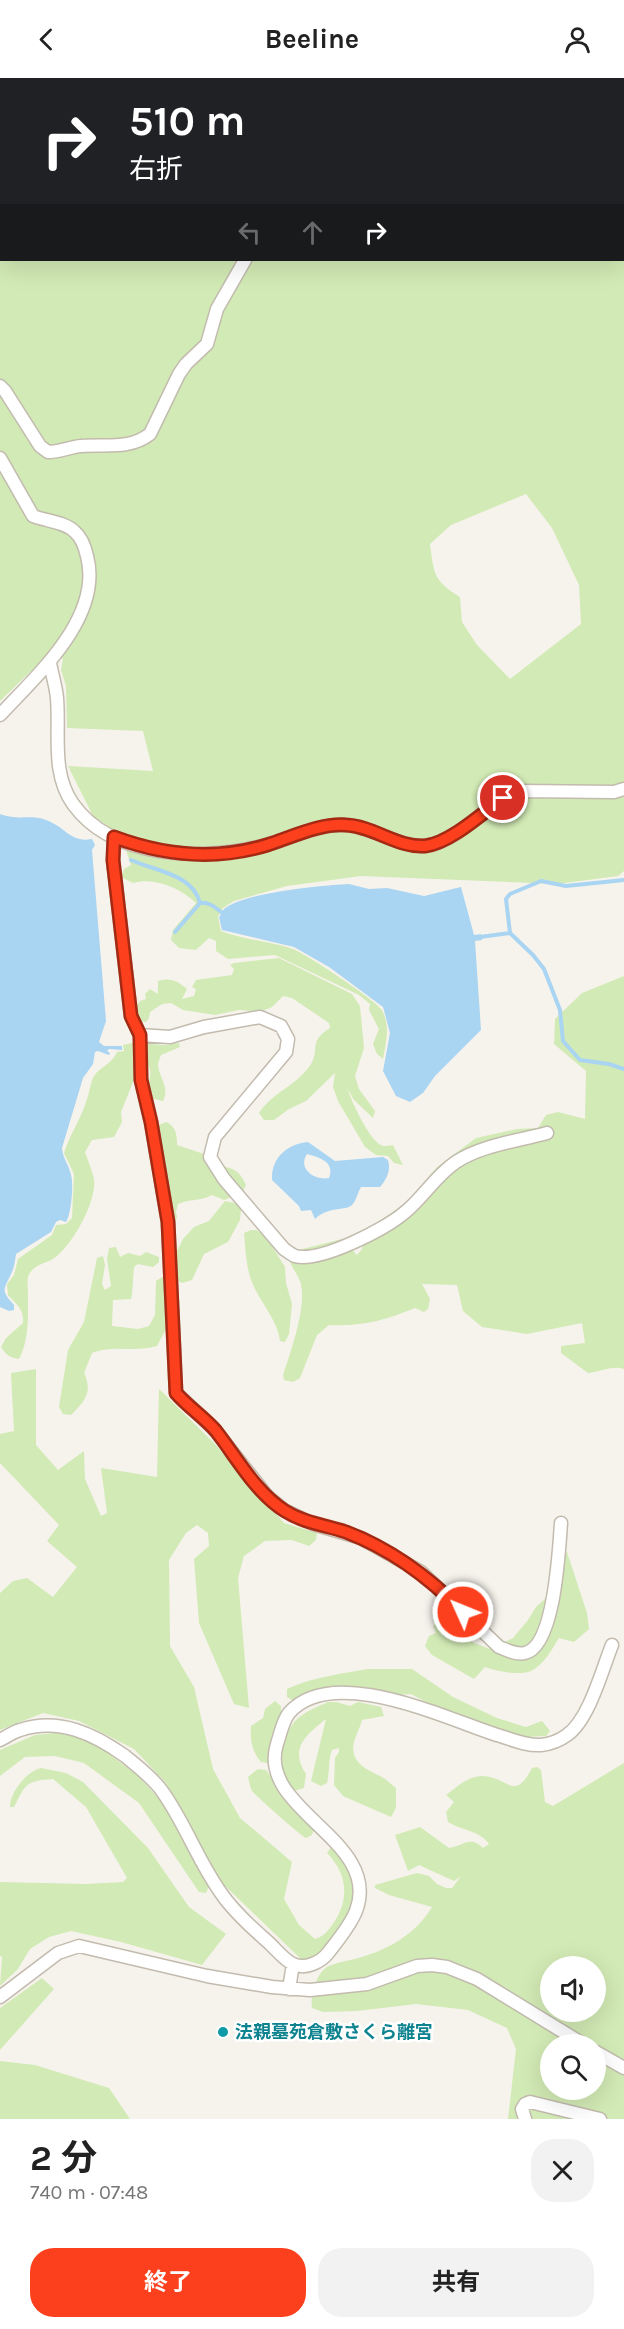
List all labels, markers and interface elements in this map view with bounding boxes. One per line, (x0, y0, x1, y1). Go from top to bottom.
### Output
icon: back (30, 23, 63, 56)
text: Beeline (265, 23, 359, 55)
icon: person (561, 23, 594, 56)
text: 510 m (129, 96, 245, 146)
icon: right (30, 102, 108, 180)
text: 右折 (129, 153, 183, 185)
icon: left (233, 216, 266, 249)
icon: ahead (296, 216, 329, 249)
icon: right (359, 216, 392, 249)
pin (477, 772, 528, 823)
icon: arrive (486, 781, 519, 814)
position arrow (431, 1580, 495, 1644)
map controls (540, 1956, 606, 2100)
button: sound (540, 1956, 606, 2022)
place label: 法親墓苑倉敷さくら離宮 (235, 2021, 433, 2043)
marker: 法親墓苑倉敷さくら離宮 (216, 2025, 230, 2039)
button: search (540, 2034, 606, 2100)
text: 2 分 (30, 2137, 97, 2179)
button: close (531, 2139, 594, 2202)
text: 740 m · 07:48 (30, 2181, 148, 2204)
button: 終了 (30, 2248, 306, 2317)
button: 共有 (318, 2248, 594, 2317)

